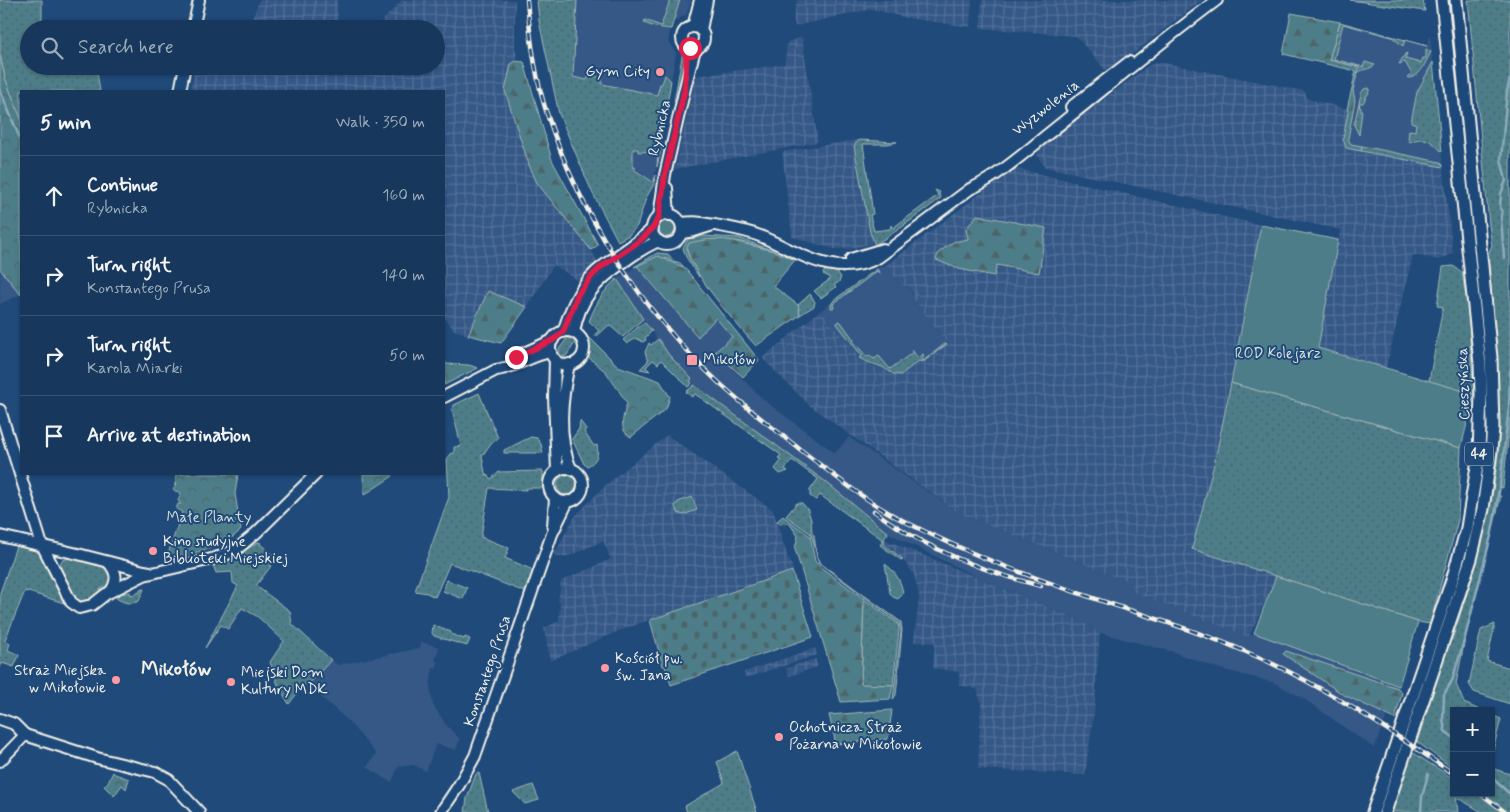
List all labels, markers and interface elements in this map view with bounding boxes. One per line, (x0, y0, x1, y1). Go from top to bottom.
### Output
search box (20, 20, 445, 75)
icon: search (38, 34, 66, 62)
text: Search here (78, 35, 174, 60)
route start (679, 37, 702, 60)
place label: Gym City (586, 62, 650, 82)
marker: Gym City (654, 66, 666, 78)
street label: Wyzwolenia (1008, 75, 1084, 141)
street label: Rybnicka (644, 98, 676, 158)
text: 5 min (40, 109, 92, 137)
text: Walk · 350 m (336, 112, 425, 133)
text: Continue (87, 173, 158, 198)
icon: ahead (40, 182, 68, 210)
text: 160 m (382, 185, 425, 206)
text: Rybnicka (87, 198, 148, 219)
text: Turn right (87, 253, 171, 278)
icon: right (40, 262, 68, 290)
text: 140 m (381, 265, 425, 286)
text: Konstantego Prusa (87, 278, 211, 299)
text: Turn right (87, 333, 171, 358)
icon: right (40, 342, 68, 370)
park label: ROD Kolejarz (1235, 344, 1321, 364)
text: 50 m (389, 345, 425, 366)
route end (505, 346, 528, 369)
street label: Cieszyńska (1453, 347, 1475, 421)
place label: Mikołów (703, 350, 756, 370)
marker: Mikołów (685, 353, 699, 367)
text: Karola Miarki (87, 358, 183, 379)
icon: arrive (40, 422, 68, 450)
text: Arrive at destination (87, 423, 251, 448)
road number: 44 (1465, 442, 1493, 466)
park label: Małe Planty (166, 508, 252, 528)
place label: Kino studyjne Biblioteki Miejskiej (163, 532, 288, 569)
marker: Kino studyjne Biblioteki Miejskiej (147, 545, 159, 557)
street label: Konstantego Prusa (460, 613, 517, 730)
place label: Kościół pw. św. Jana (615, 649, 683, 686)
district label: Mikołów (141, 656, 211, 683)
place label: Straż Miejska w Mikołowie (14, 661, 107, 698)
marker: Kościół pw. św. Jana (599, 662, 611, 674)
place label: Miejski Dom Kultury MDK (241, 663, 328, 700)
marker: Straż Miejska w Mikołowie (110, 674, 122, 686)
marker: Miejski Dom Kultury MDK (225, 676, 237, 688)
map controls (1450, 707, 1495, 797)
button: + (1450, 707, 1495, 752)
place label: Ochotnicza Straż Pożarna w Mikołowie (789, 718, 922, 755)
marker: Ochotnicza Straż Pożarna w Mikołowie (773, 731, 785, 743)
button: − (1450, 752, 1495, 797)

